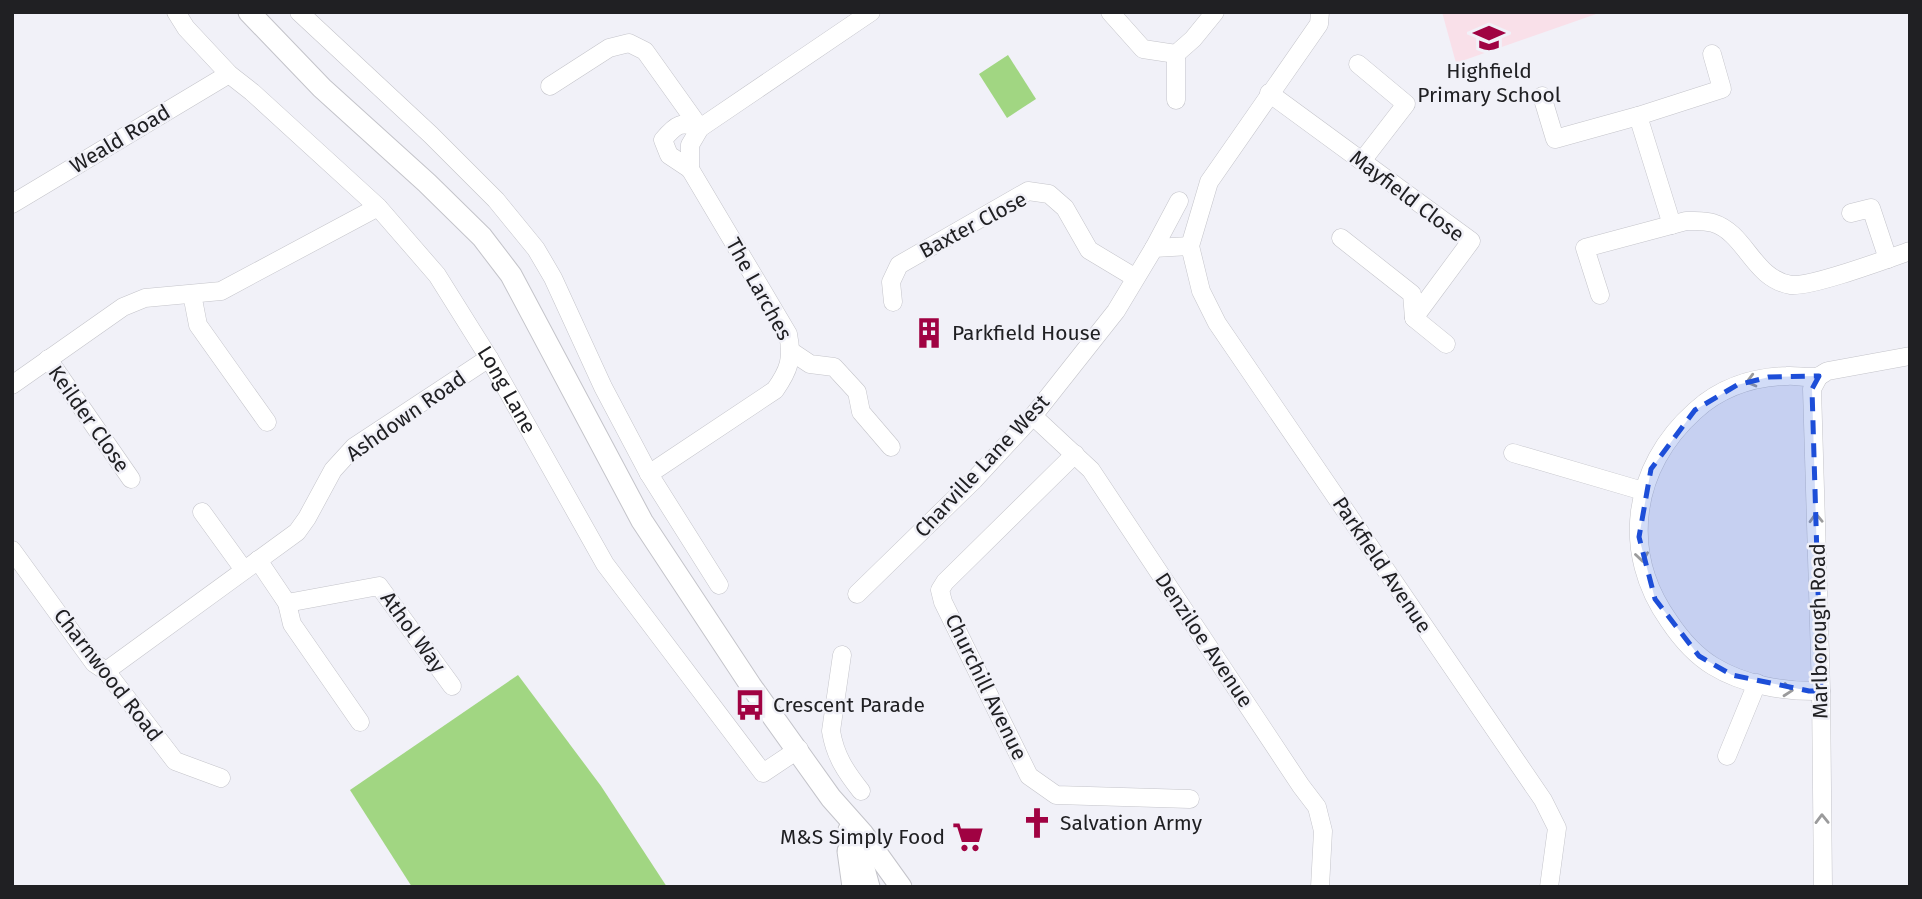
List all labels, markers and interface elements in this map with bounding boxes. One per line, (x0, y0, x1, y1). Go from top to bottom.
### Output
school or university icon: Highfield Primary School (1472, 21, 1506, 55)
place label: Highfield Primary School (1417, 58, 1561, 108)
street label: Weald Road (65, 99, 175, 179)
street label: Mayfield Close (1345, 145, 1469, 247)
street label: Baxter Close (915, 186, 1031, 264)
street label: The Larches (720, 233, 798, 345)
building icon: Parkfield House (912, 316, 946, 350)
place label: Parkfield House (952, 320, 1101, 346)
street label: Long Lane (472, 341, 542, 438)
street label: Keilder Close (43, 361, 135, 477)
street label: Ashdown Road (341, 365, 471, 467)
one-way arrow (1745, 373, 1757, 387)
street label: Charville Lane West (909, 389, 1055, 543)
street label: Parkfield Avenue (1327, 492, 1437, 638)
one-way arrow (1808, 512, 1823, 523)
street label: Marlborough Road (1804, 543, 1834, 719)
one-way arrow (1634, 551, 1649, 563)
street label: Denziloe Avenue (1149, 567, 1259, 713)
street label: Athol Way (375, 586, 452, 678)
street label: Charnwood Road (48, 603, 168, 747)
street label: Churchill Avenue (939, 610, 1033, 764)
one-way arrow (1783, 682, 1794, 697)
bus stop icon: Crescent Parade (733, 688, 767, 722)
place label: Crescent Parade (773, 692, 925, 718)
church icon: Salvation Army (1020, 806, 1054, 840)
place label: Salvation Army (1060, 810, 1203, 836)
one-way arrow (1815, 813, 1830, 824)
supermarket icon: M&S Simply Food (951, 820, 985, 854)
place label: M&S Simply Food (780, 824, 945, 850)

